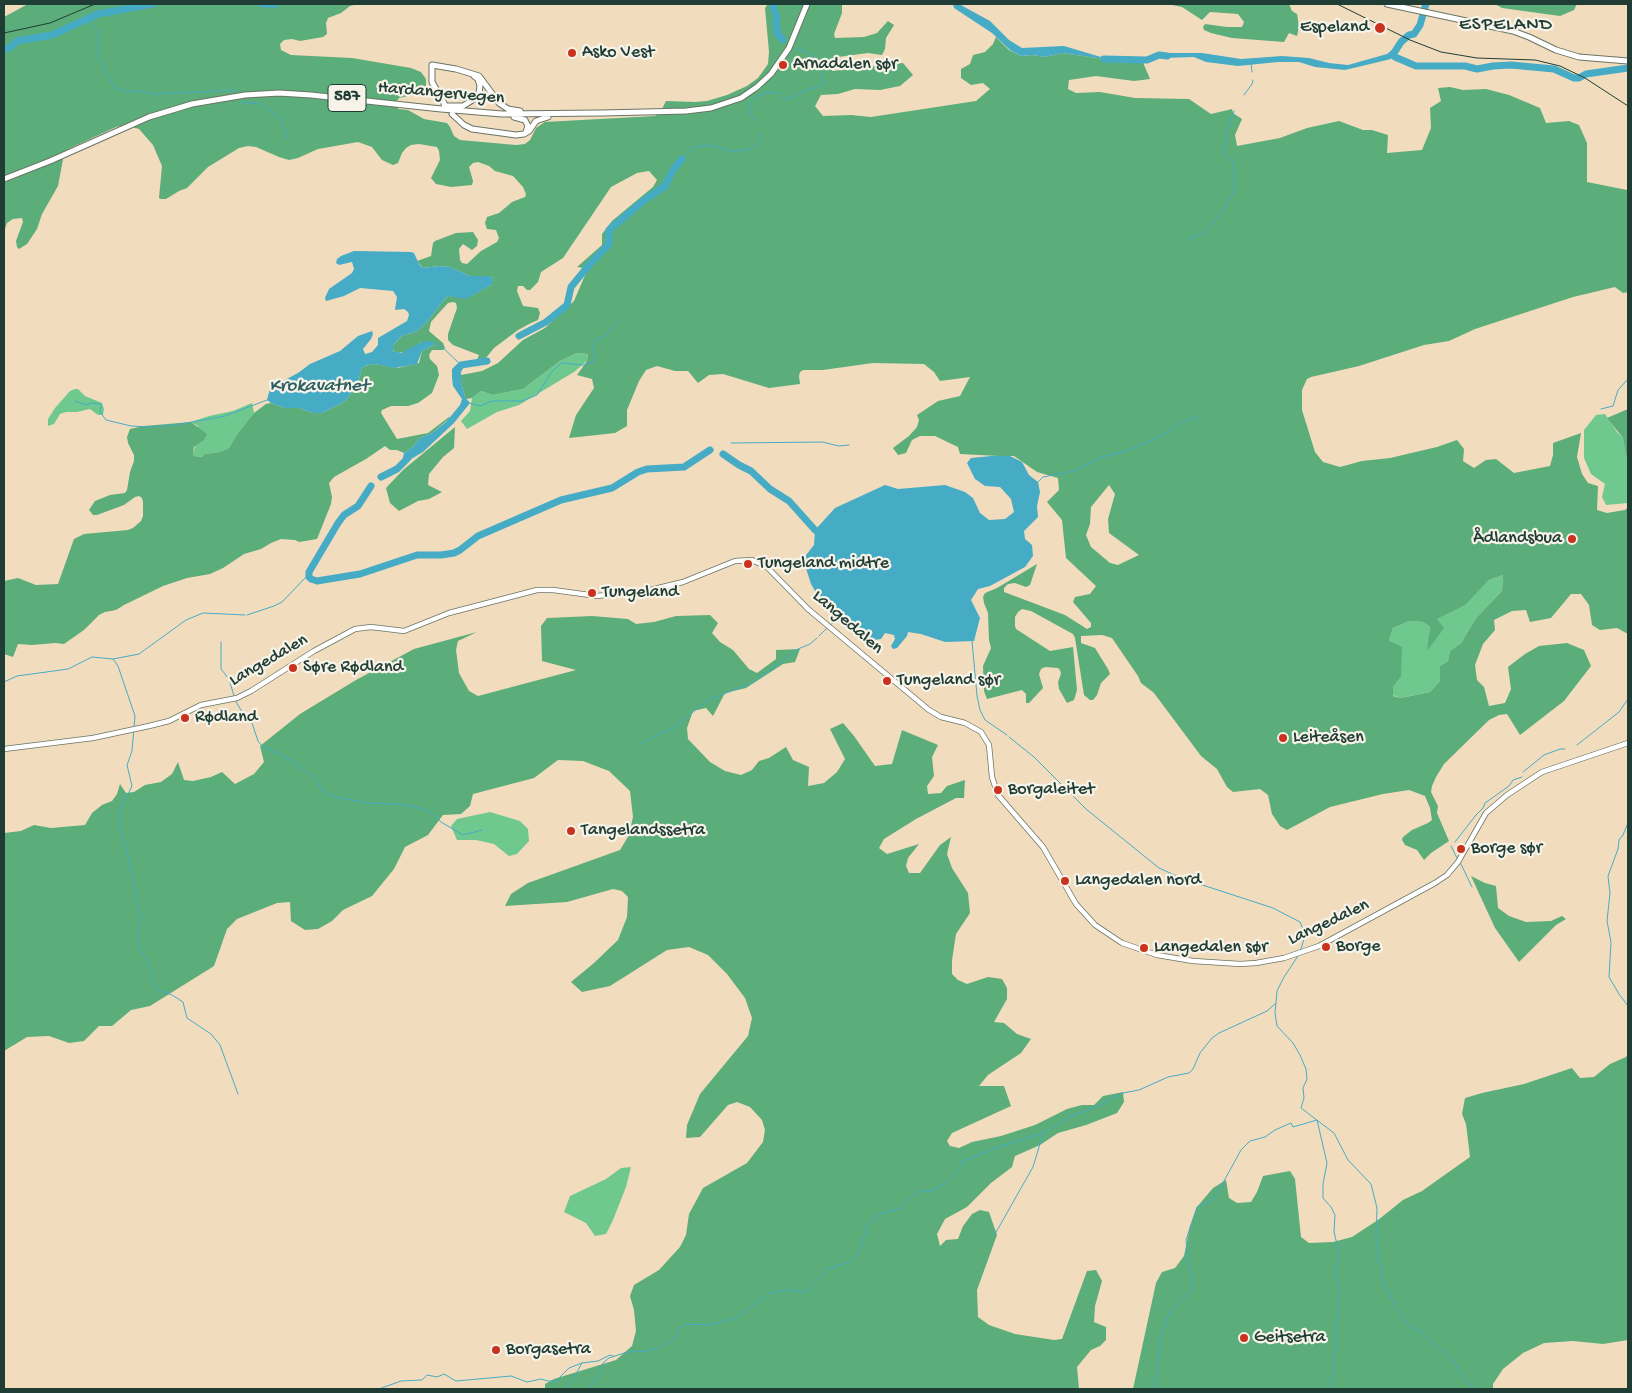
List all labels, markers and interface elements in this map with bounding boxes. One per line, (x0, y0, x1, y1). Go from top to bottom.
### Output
district label: ESPELAND (1458, 15, 1554, 37)
place label: Espeland (1300, 17, 1369, 39)
marker: Espeland (1373, 21, 1387, 35)
place label: Asko Vest (582, 42, 654, 64)
marker: Asko Vest (566, 47, 578, 59)
place label: Arnadalen sør (793, 54, 897, 76)
marker: Arnadalen sør (777, 59, 789, 71)
street label: Hardangervegen (377, 78, 505, 110)
road number: 587 (328, 85, 366, 112)
water label: Krokavatnet (269, 376, 369, 398)
place label: Ådlandsbua (1473, 528, 1562, 550)
marker: Ådlandsbua (1566, 533, 1578, 545)
place label: Tungeland midtre (758, 553, 889, 575)
marker: Tungeland midtre (742, 558, 754, 570)
place label: Tungeland (602, 582, 679, 604)
street label: Langedalen (807, 586, 887, 660)
marker: Tungeland (586, 587, 598, 599)
street label: Langedalen (226, 630, 312, 692)
place label: Søre Rødland (303, 657, 403, 679)
marker: Søre Rødland (287, 662, 299, 674)
place label: Tungeland sør (897, 670, 1000, 692)
marker: Tungeland sør (881, 675, 893, 687)
place label: Rødland (195, 707, 257, 729)
marker: Rødland (179, 712, 191, 724)
place label: Leiteåsen (1293, 727, 1364, 749)
marker: Leiteåsen (1277, 732, 1289, 744)
place label: Borgaleitet (1008, 779, 1094, 801)
marker: Borgaleitet (992, 784, 1004, 796)
place label: Tangelandssetra (581, 820, 705, 842)
marker: Tangelandssetra (565, 825, 577, 837)
place label: Borge sør (1471, 838, 1542, 860)
marker: Borge sør (1455, 843, 1467, 855)
place label: Langedalen nord (1075, 870, 1201, 892)
marker: Langedalen nord (1059, 875, 1071, 887)
street label: Langedalen (1285, 895, 1373, 951)
place label: Borge (1336, 936, 1380, 958)
place label: Langedalen sør (1154, 937, 1268, 959)
marker: Borge (1320, 941, 1332, 953)
marker: Langedalen sør (1138, 942, 1150, 954)
place label: Geitsetra (1254, 1327, 1326, 1349)
marker: Geitsetra (1238, 1332, 1250, 1344)
place label: Borgasetra (506, 1339, 591, 1361)
marker: Borgasetra (490, 1344, 502, 1356)

